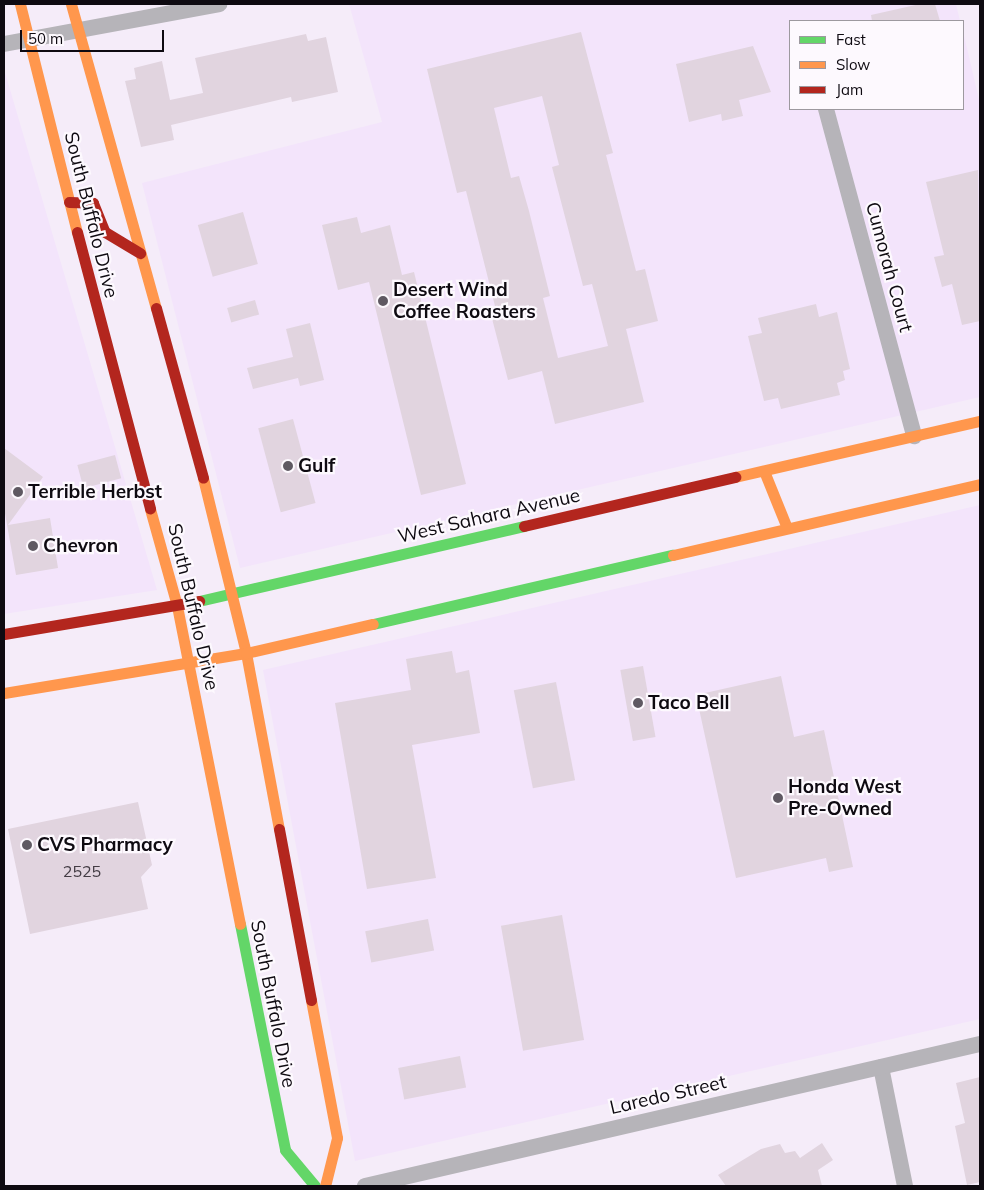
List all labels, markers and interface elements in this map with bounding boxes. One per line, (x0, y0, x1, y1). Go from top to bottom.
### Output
scale bar (22, 20, 166, 52)
legend (789, 20, 964, 110)
text: 50 m (28, 29, 63, 48)
text: Fast (836, 30, 866, 49)
text: Slow (836, 55, 870, 74)
text: Jam (836, 80, 863, 99)
street label: South Buffalo Drive (59, 130, 123, 300)
street label: Cumorah Court (861, 199, 917, 335)
place label: Desert Wind Coffee Roasters (393, 279, 536, 323)
marker: Desert Wind Coffee Roasters (377, 295, 389, 307)
place label: Gulf (298, 455, 335, 477)
marker: Gulf (282, 460, 294, 472)
place label: Terrible Herbst (28, 481, 162, 503)
street label: West Sahara Avenue (396, 484, 582, 548)
marker: Terrible Herbst (12, 486, 24, 498)
street label: South Buffalo Drive (163, 521, 223, 693)
place label: Chevron (43, 535, 118, 557)
marker: Chevron (27, 540, 39, 552)
place label: Taco Bell (648, 692, 729, 714)
marker: Taco Bell (632, 697, 644, 709)
place label: Honda West Pre-Owned (788, 776, 901, 820)
marker: Honda West Pre-Owned (772, 792, 784, 804)
place label: CVS Pharmacy (37, 834, 173, 856)
marker: CVS Pharmacy (21, 839, 33, 851)
house number: 2525 (63, 861, 101, 881)
street label: South Buffalo Drive (246, 918, 300, 1090)
street label: Laredo Street (608, 1071, 728, 1119)

